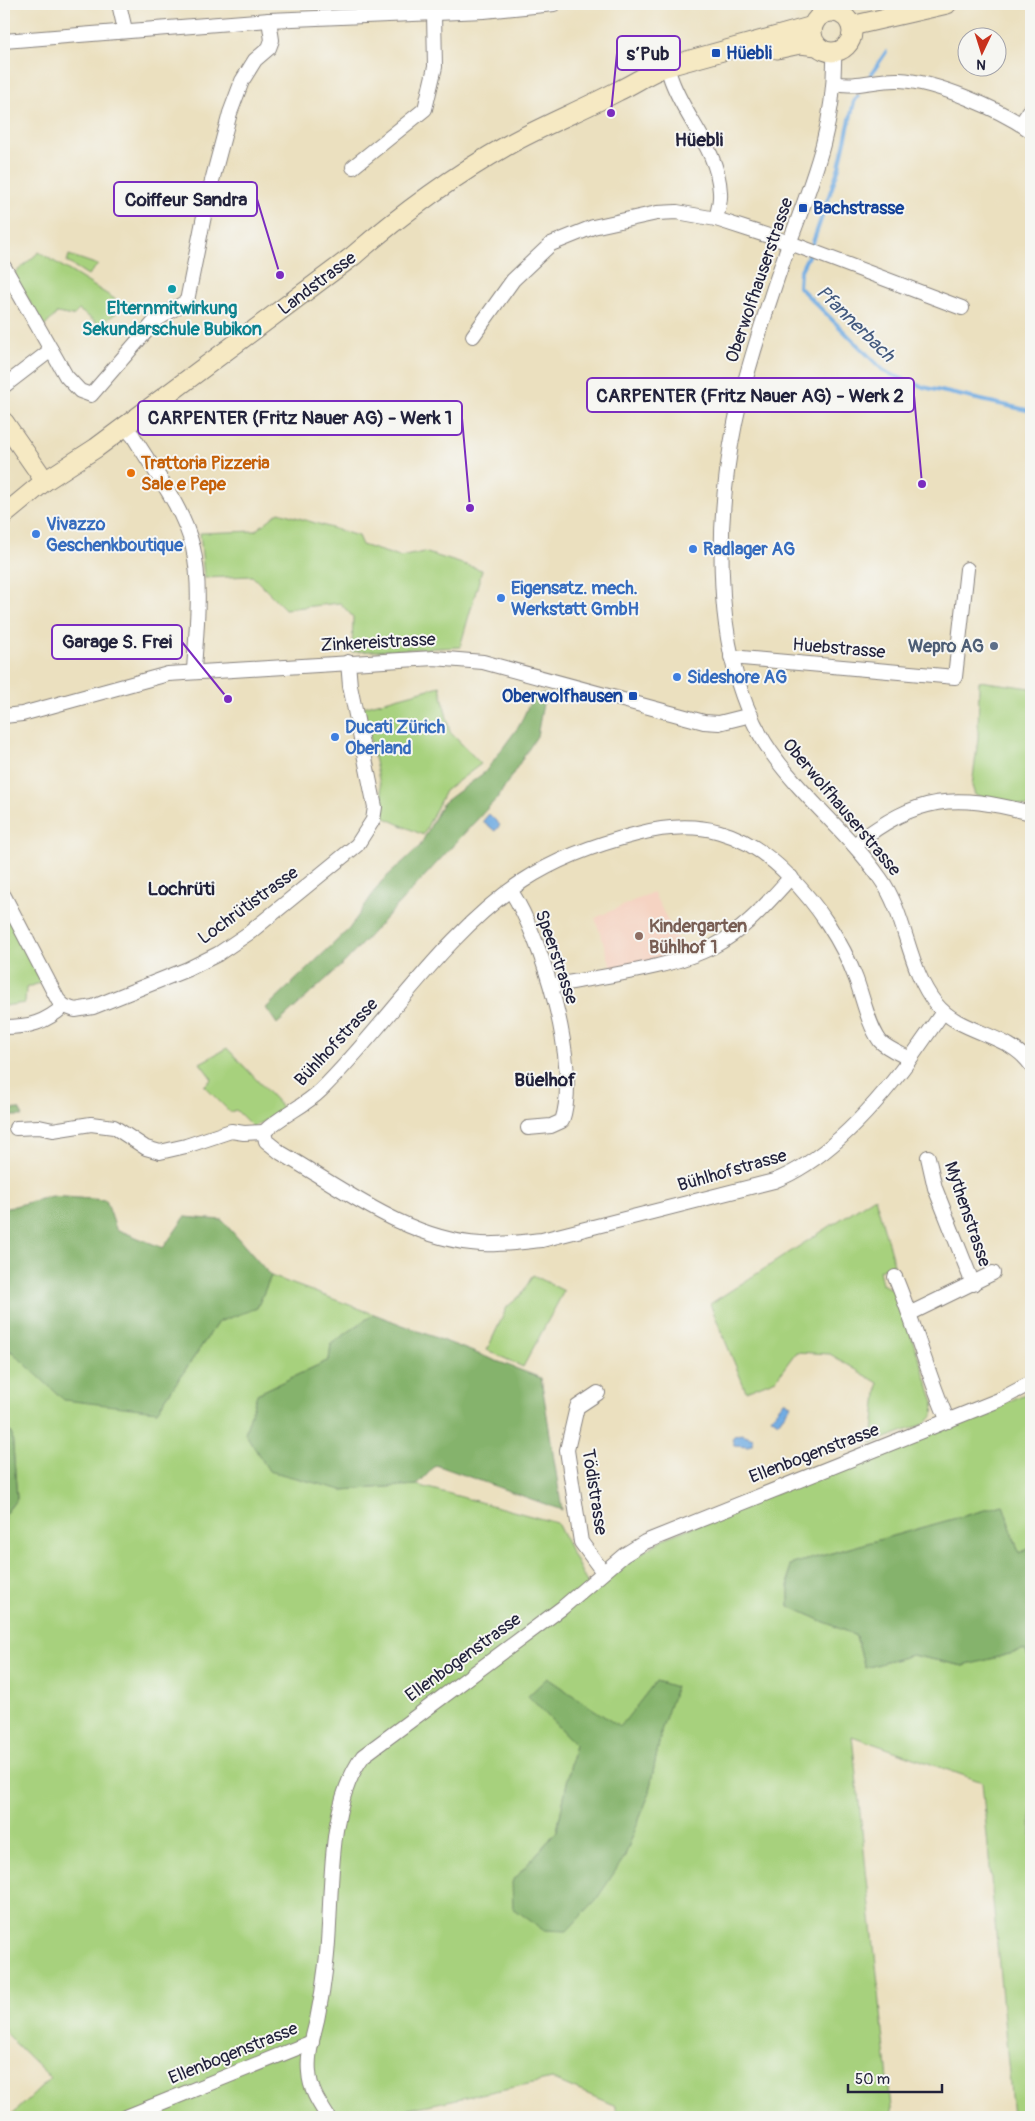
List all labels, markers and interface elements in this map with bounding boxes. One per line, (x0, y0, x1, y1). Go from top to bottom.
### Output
north arrow (958, 28, 1008, 78)
callout: s‘Pub (617, 36, 680, 70)
text: s‘Pub (627, 42, 669, 66)
place label: Hüebli (726, 42, 772, 65)
marker: Hüebli (710, 47, 722, 59)
text: N (976, 56, 986, 73)
district label: Hüebli (675, 128, 724, 152)
callout: Coiffeur Sandra (114, 182, 257, 216)
text: Coiffeur Sandra (125, 188, 247, 212)
street label: Oberwolfhauserstrasse (720, 195, 799, 366)
place label: Bachstrasse (813, 197, 905, 220)
marker: Bachstrasse (797, 202, 809, 214)
street label: Landstrasse (274, 246, 361, 320)
water label: Pfannerbach (811, 280, 900, 368)
marker: Elternmitwirkung Sekundarschule Bubikon (166, 283, 178, 295)
place label: Elternmitwirkung Sekundarschule Bubikon (82, 297, 262, 341)
callout: CARPENTER (Fritz Nauer AG) - Werk 2 (587, 378, 914, 412)
text: CARPENTER (Fritz Nauer AG) - Werk 2 (596, 384, 904, 408)
callout: CARPENTER (Fritz Nauer AG) - Werk 1 (138, 401, 462, 435)
text: CARPENTER (Fritz Nauer AG) - Werk 1 (148, 406, 452, 430)
place label: Trattoria Pizzeria Sale e Pepe (140, 452, 270, 496)
marker: Trattoria Pizzeria Sale e Pepe (125, 467, 137, 479)
place label: Vivazzo Geschenkboutique (46, 513, 184, 557)
marker: Vivazzo Geschenkboutique (30, 528, 42, 540)
place label: Radlager AG (703, 538, 795, 561)
marker: Radlager AG (687, 543, 699, 555)
place label: Eigensatz. mech. Werkstatt GmbH (511, 577, 639, 621)
marker: Eigensatz. mech. Werkstatt GmbH (495, 592, 507, 604)
callout: Garage S. Frei (52, 625, 182, 659)
street label: Zinkereistrasse (320, 628, 436, 657)
text: Garage S. Frei (62, 630, 173, 654)
street label: Huebstrasse (792, 633, 887, 664)
place label: Wepro AG (908, 635, 984, 658)
marker: Wepro AG (988, 640, 1000, 652)
place label: Sideshore AG (687, 666, 787, 689)
marker: Sideshore AG (671, 671, 683, 683)
place label: Oberwolfhausen (502, 685, 623, 708)
marker: Oberwolfhausen (627, 690, 639, 702)
place label: Ducati Zürich Oberland (345, 716, 446, 760)
marker: Ducati Zürich Oberland (329, 731, 341, 743)
street label: Oberwolfhauserstrasse (777, 734, 906, 881)
street label: Lochrütistrasse (194, 861, 303, 950)
district label: Lochrüti (147, 877, 215, 901)
street label: Speerstrasse (530, 907, 583, 1007)
place label: Kindergarten Bühlhof 1 (649, 915, 747, 959)
marker: Kindergarten Bühlhof 1 (633, 930, 645, 942)
street label: Bühlhofstrasse (290, 993, 383, 1091)
district label: Büelhof (514, 1068, 576, 1092)
street label: Bühlhofstrasse (675, 1144, 790, 1197)
street label: Mythenstrasse (939, 1159, 996, 1270)
street label: Ellenbogenstrasse (746, 1418, 883, 1489)
street label: Tödistrasse (576, 1447, 613, 1537)
street label: Ellenbogenstrasse (401, 1608, 526, 1707)
street label: Ellenbogenstrasse (165, 2017, 301, 2090)
scale bar (848, 2061, 941, 2093)
text: 50 m (855, 2070, 890, 2089)

